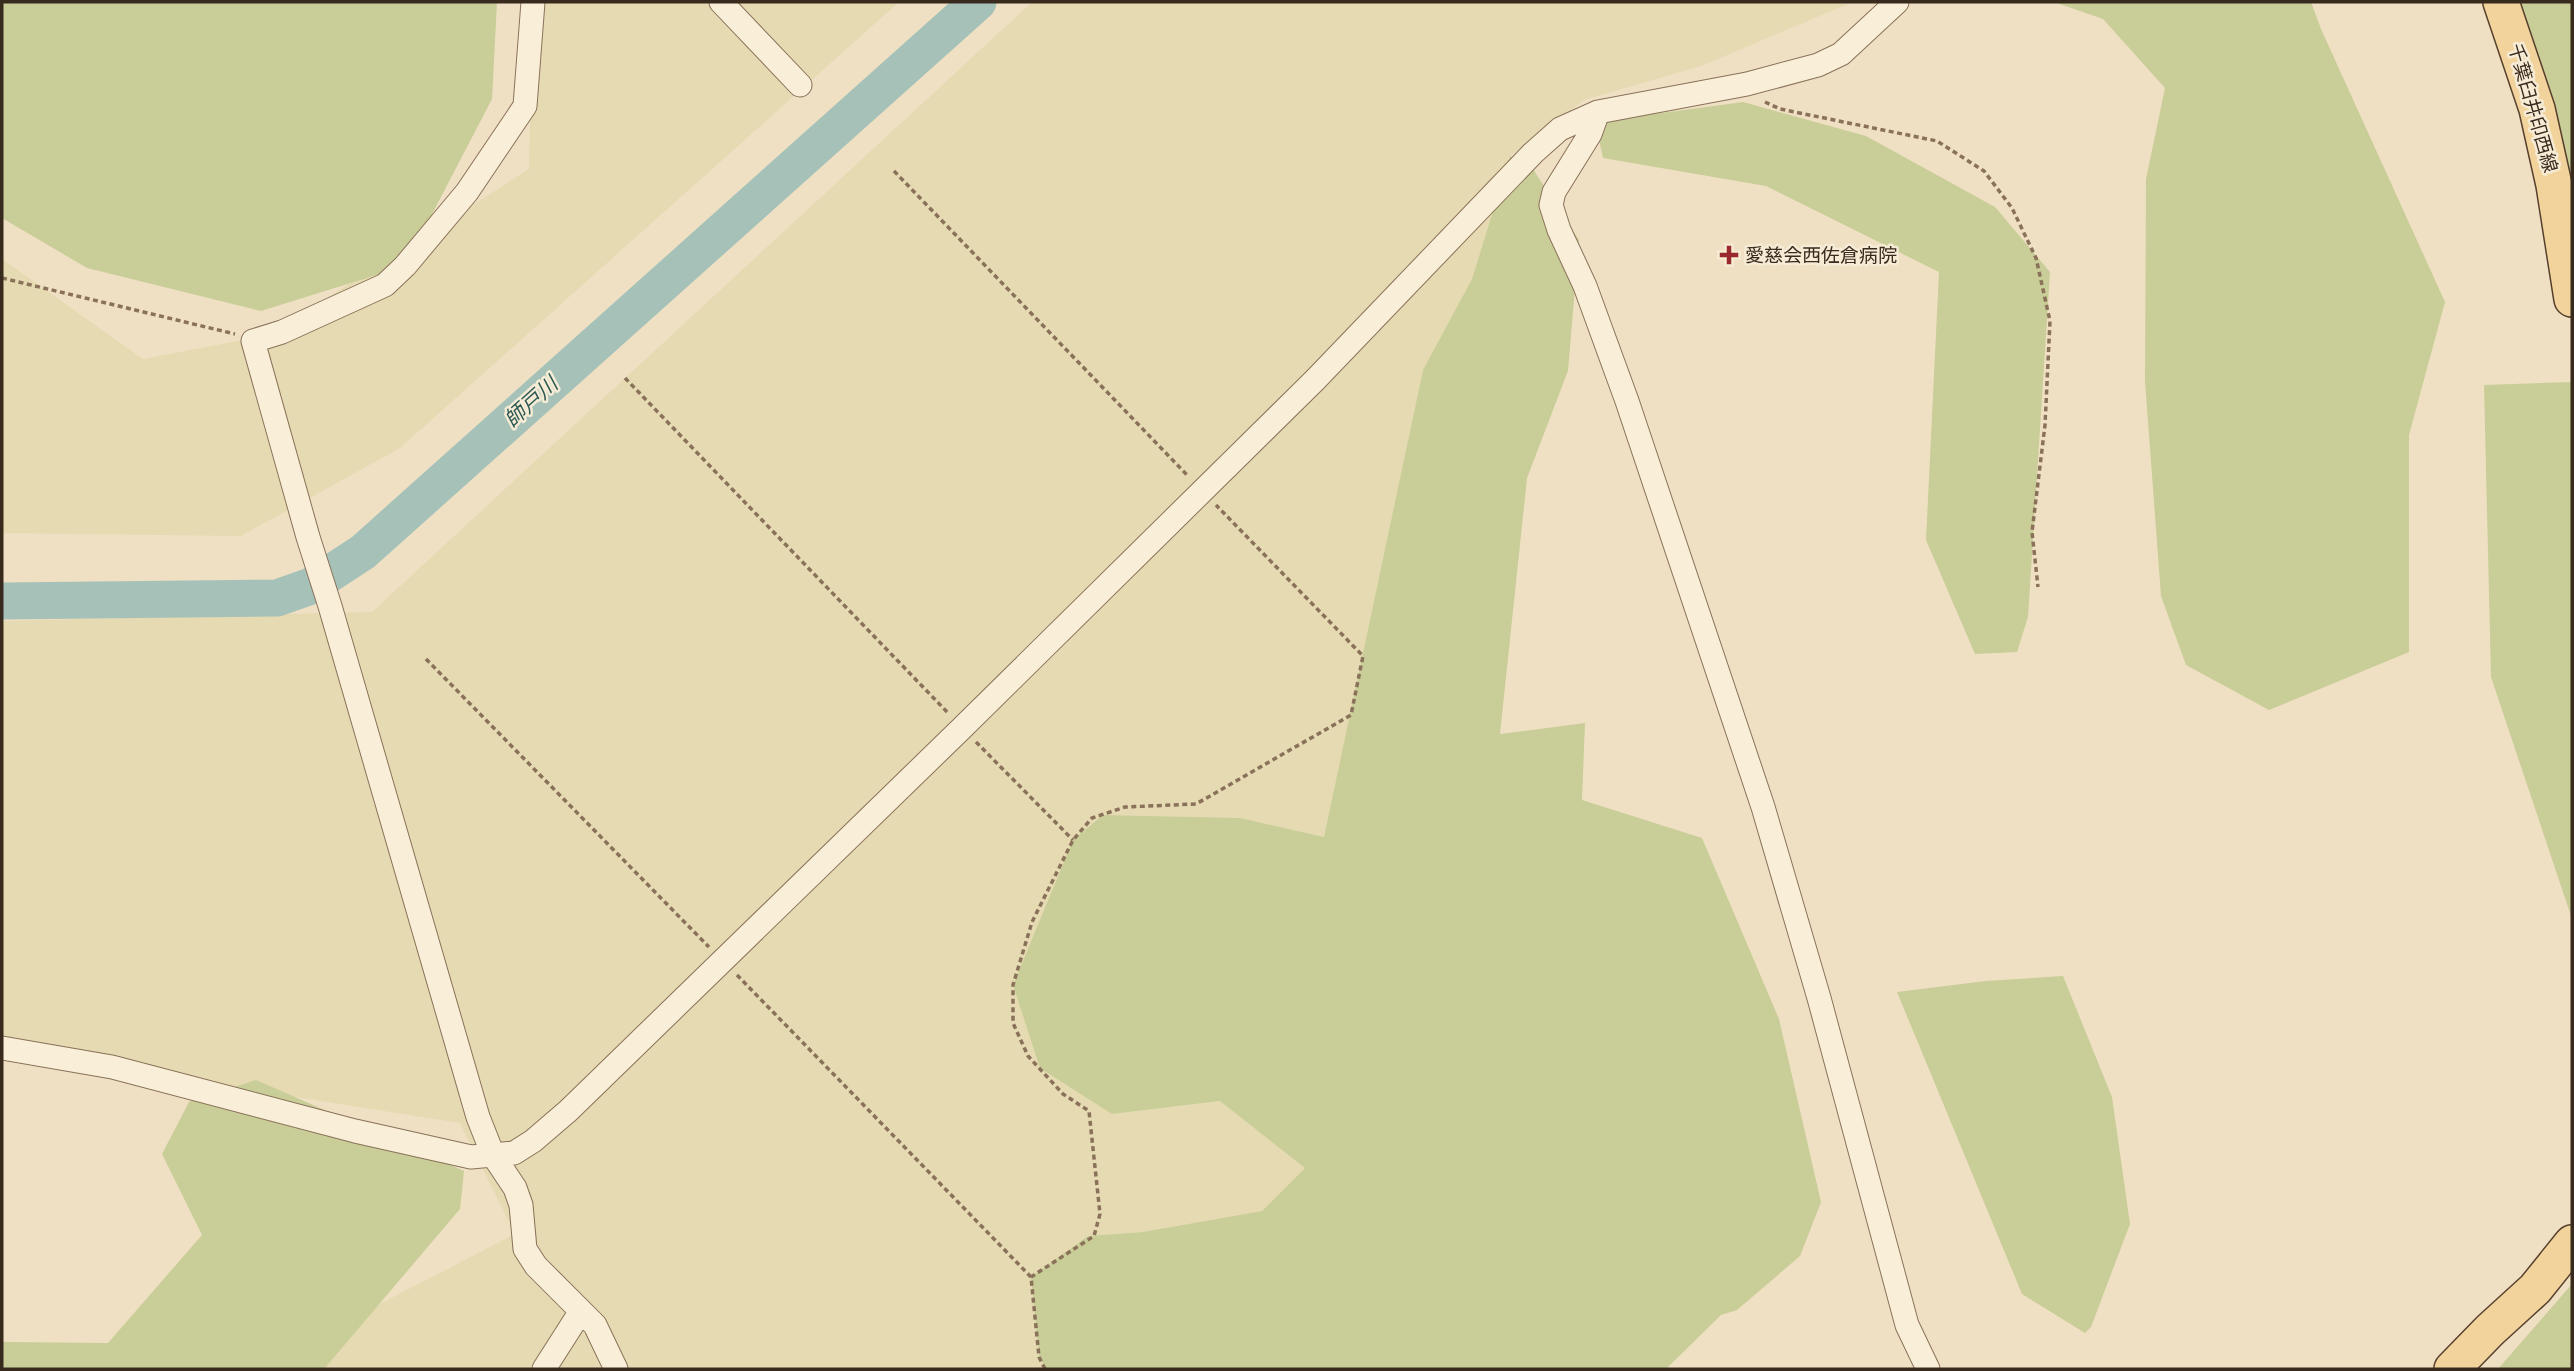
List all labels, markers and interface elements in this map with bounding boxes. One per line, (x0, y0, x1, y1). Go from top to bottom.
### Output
street label: 千葉臼井印西線 (2505, 41, 2561, 175)
marker: 愛慈会西佐倉病院 (1719, 245, 1739, 265)
place label: 愛慈会西佐倉病院 (1745, 245, 1897, 266)
water label: 師戸川 (500, 371, 564, 432)

